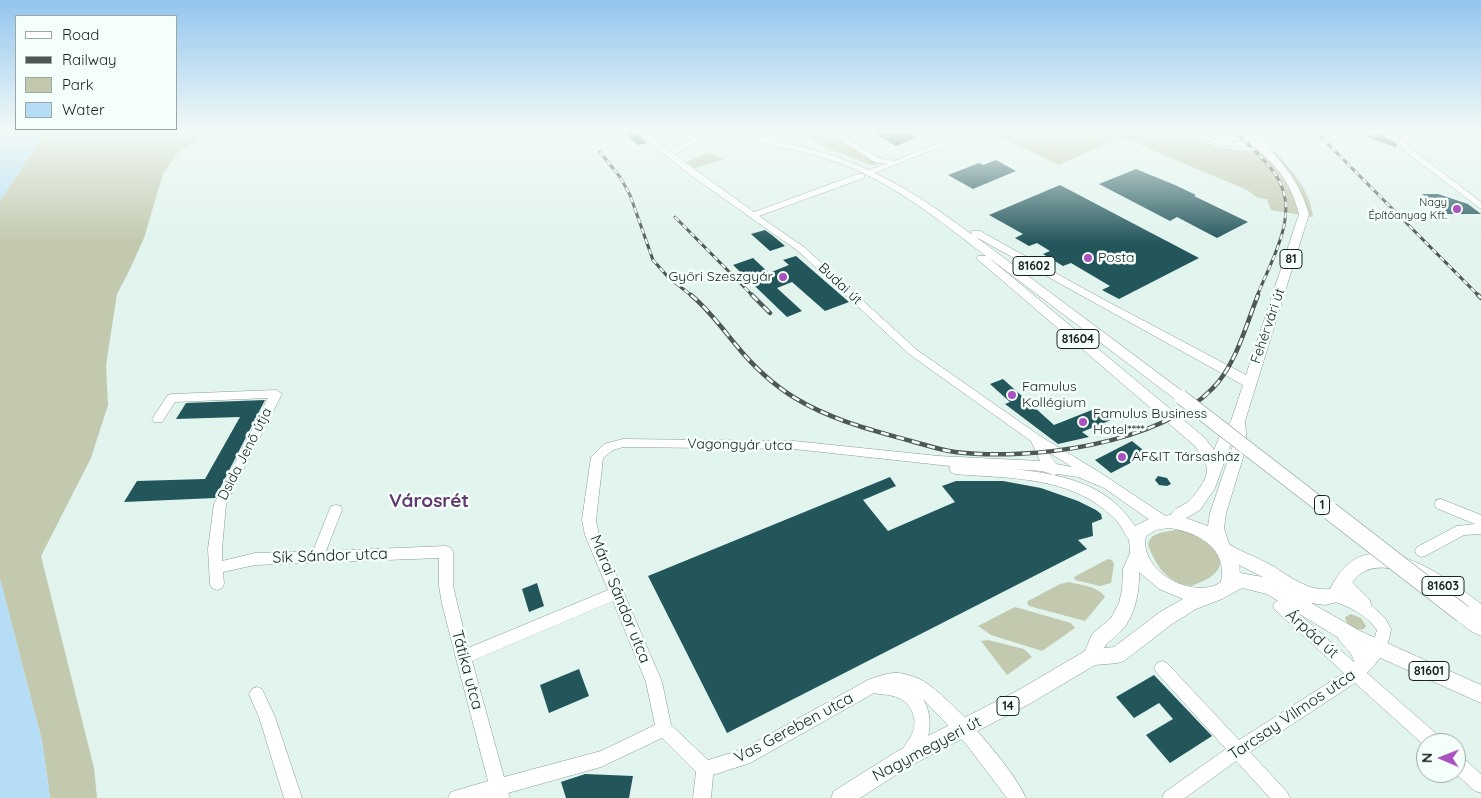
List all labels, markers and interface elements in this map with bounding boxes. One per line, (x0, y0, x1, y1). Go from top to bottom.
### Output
legend (15, 15, 178, 130)
text: Road (62, 25, 99, 44)
text: Railway (62, 50, 117, 69)
text: Park (62, 75, 94, 94)
text: Water (62, 100, 105, 119)
place label: Nagy Építőanyag Kft. (1368, 196, 1447, 222)
marker: Nagy Építőanyag Kft. (1451, 203, 1463, 215)
place label: Posta (1098, 250, 1134, 266)
road number: 81 (1280, 250, 1302, 268)
marker: Posta (1082, 252, 1094, 264)
road number: 81602 (1013, 256, 1055, 276)
street label: Budai út (815, 260, 865, 308)
place label: Győri Szeszgyár (668, 269, 773, 285)
marker: Győri Szeszgyár (777, 271, 789, 283)
street label: Fehérvári út (1247, 286, 1289, 366)
road number: 81604 (1057, 329, 1099, 348)
place label: Famulus Kollégium (1022, 379, 1086, 412)
marker: Famulus Kollégium (1006, 389, 1018, 401)
street label: Dsida Jenő útja (214, 405, 276, 503)
place label: Famulus Business Hotel**** (1093, 406, 1207, 438)
marker: Famulus Business Hotel**** (1077, 416, 1089, 428)
street label: Vagongyár utca (687, 436, 793, 454)
place label: AF&IT Társasház (1132, 449, 1240, 465)
marker: AF&IT Társasház (1116, 451, 1128, 463)
district label: Városrét (389, 490, 469, 512)
road number: 1 (1314, 496, 1330, 514)
street label: Márai Sándor utca (586, 532, 654, 666)
street label: Sík Sándor utca (272, 544, 388, 568)
road number: 81603 (1422, 576, 1464, 596)
street label: Árpád út (1282, 605, 1342, 663)
street label: Tátika utca (447, 628, 487, 712)
road number: 81601 (1409, 661, 1449, 680)
street label: Tarcsay Vilmos utca (1225, 665, 1359, 765)
street label: Vas Gereben utca (731, 689, 857, 767)
road number: 14 (997, 696, 1019, 716)
street label: Nagymegyeri út (869, 712, 985, 786)
north arrow (1416, 733, 1466, 783)
text: N (1418, 752, 1436, 763)

